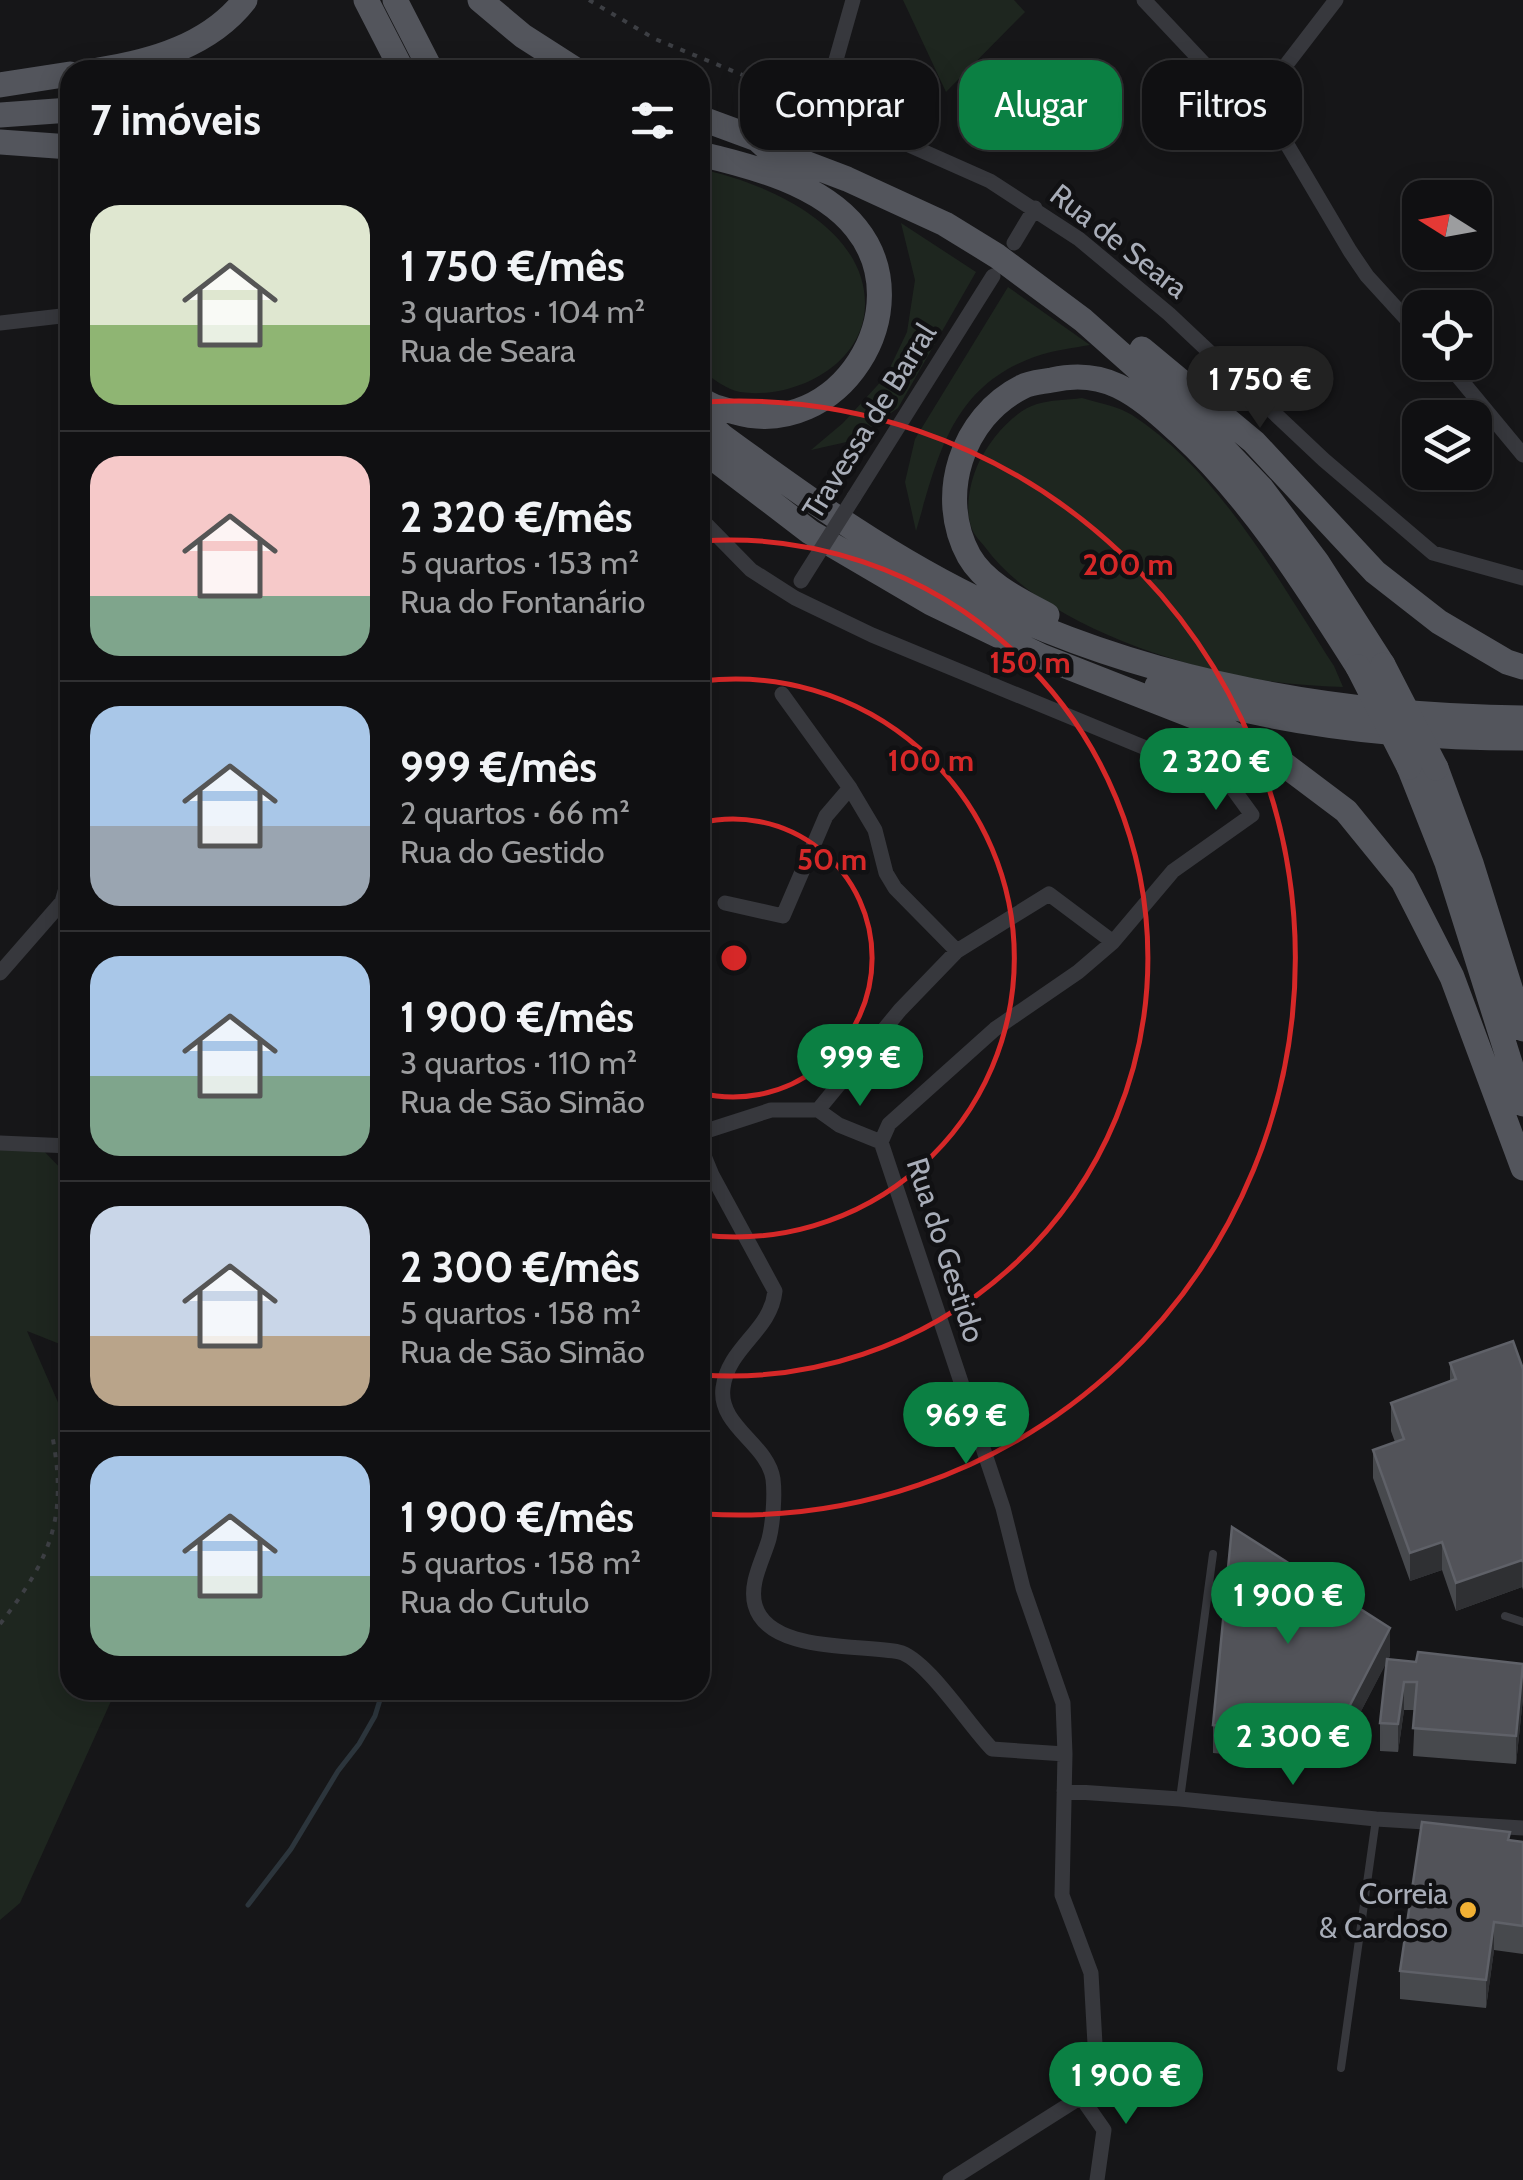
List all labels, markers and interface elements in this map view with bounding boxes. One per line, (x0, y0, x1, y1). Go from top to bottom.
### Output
chip: Comprar (740, 60, 939, 150)
chip: Alugar (959, 60, 1122, 150)
chip: Filtros (1142, 60, 1302, 150)
icon: filters (625, 93, 680, 148)
text: 7 imóveis (90, 94, 261, 146)
street label: Rua de Seara (1043, 176, 1196, 307)
north arrow (1402, 180, 1492, 270)
map controls (1402, 180, 1492, 490)
text: 1 750 €/mês (400, 240, 625, 292)
icon: home (170, 245, 290, 365)
button: locate (1402, 290, 1492, 380)
text: 3 quartos · 104 m² (400, 292, 645, 331)
street label: Travessa de Barral (794, 316, 944, 526)
text: Rua de Seara (400, 331, 575, 370)
pin: 1 750 € (1168, 346, 1352, 431)
text: 1 750 € (1209, 359, 1311, 398)
button: layers (1402, 400, 1492, 490)
text: 2 320 €/mês (400, 491, 632, 543)
icon: home (170, 496, 290, 616)
text: 5 quartos · 153 m² (400, 543, 639, 582)
text: 200 m (1082, 546, 1174, 583)
text: Rua do Fontanário (400, 582, 645, 621)
text: 150 m (989, 644, 1071, 681)
pin: 2 320 € (1124, 728, 1308, 813)
text: 999 €/mês (400, 741, 597, 793)
text: 2 320 € (1162, 741, 1270, 780)
text: 100 m (888, 742, 974, 779)
icon: home (170, 746, 290, 866)
text: 2 quartos · 66 m² (400, 793, 630, 832)
text: Rua do Gestido (400, 832, 605, 871)
text: 50 m (797, 841, 867, 878)
centre of rings (716, 940, 752, 976)
text: 1 900 €/mês (400, 991, 634, 1043)
icon: home (170, 996, 290, 1116)
pin: 999 € (790, 1024, 930, 1109)
text: 999 € (819, 1037, 901, 1076)
text: 3 quartos · 110 m² (400, 1043, 637, 1082)
text: Rua de São Simão (400, 1082, 645, 1121)
street label: Rua do Gestido (899, 1153, 993, 1347)
text: 2 300 €/mês (400, 1241, 640, 1293)
icon: home (170, 1246, 290, 1366)
text: 5 quartos · 158 m² (400, 1293, 641, 1332)
text: Rua de São Simão (400, 1332, 645, 1371)
pin: 969 € (896, 1382, 1036, 1467)
text: 969 € (925, 1395, 1007, 1434)
text: 1 900 €/mês (400, 1491, 634, 1543)
icon: home (170, 1496, 290, 1616)
text: 5 quartos · 158 m² (400, 1543, 641, 1582)
pin: 1 900 € (1196, 1562, 1380, 1647)
text: 1 900 € (1233, 1575, 1343, 1614)
text: Rua do Cutulo (400, 1582, 589, 1621)
pin: 2 300 € (1201, 1703, 1385, 1788)
text: 2 300 € (1236, 1716, 1350, 1755)
place label: Correia & Cardoso (1319, 1875, 1449, 1946)
marker: Correia & Cardoso (1457, 1899, 1479, 1921)
pin: 1 900 € (1034, 2042, 1218, 2127)
text: 1 900 € (1071, 2055, 1181, 2094)

